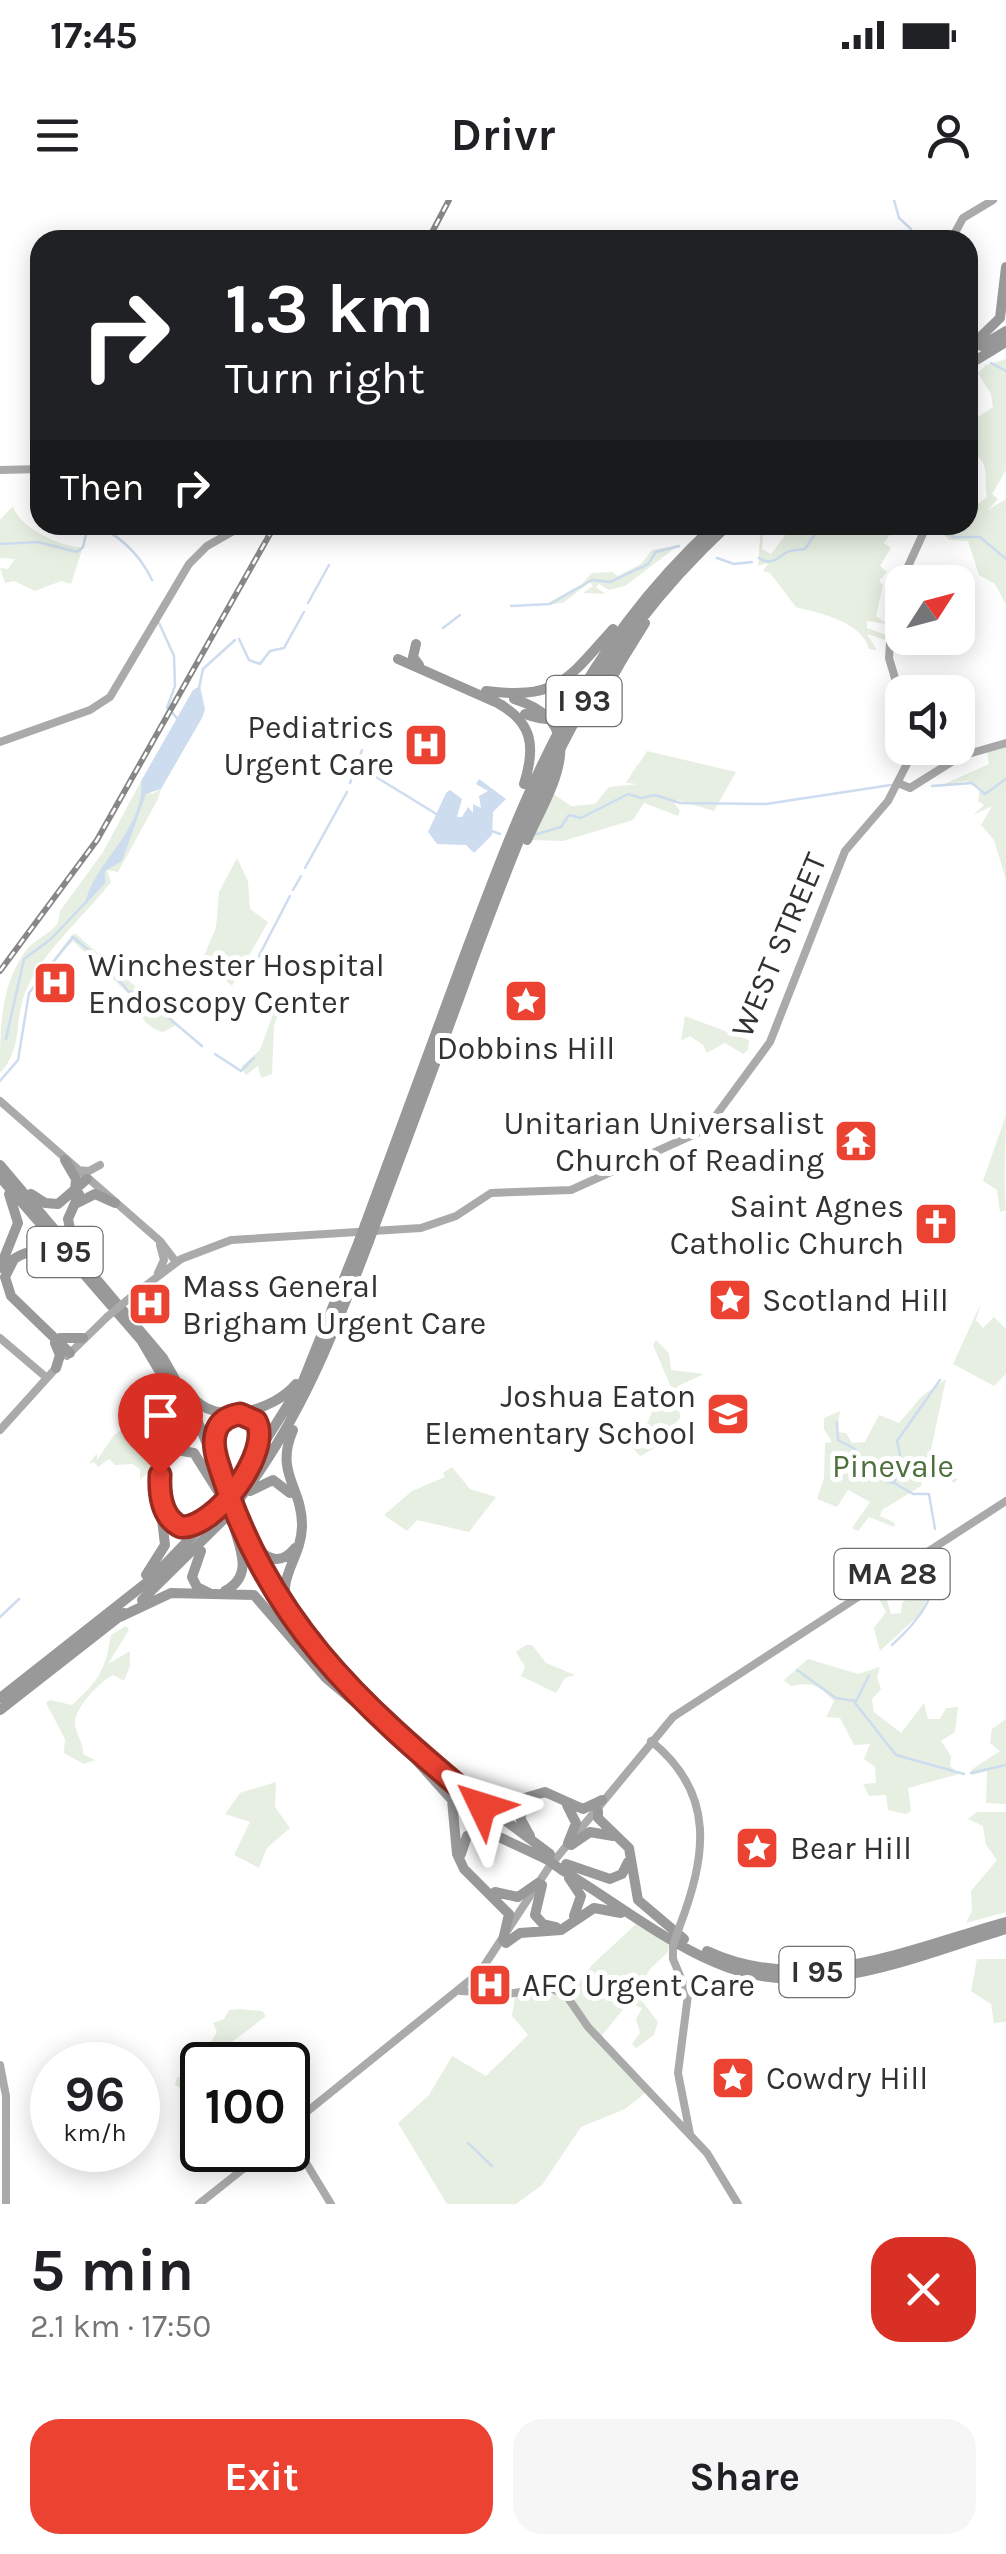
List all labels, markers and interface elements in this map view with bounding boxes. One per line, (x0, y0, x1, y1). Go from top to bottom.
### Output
text: 17:45 (50, 13, 137, 58)
icon: menu (30, 108, 85, 163)
icon: person (921, 108, 976, 163)
text: Drivr (451, 109, 555, 161)
text: 1.3 km (225, 268, 434, 350)
icon: right (60, 270, 190, 400)
text: Turn right (225, 352, 425, 404)
icon: right (164, 460, 219, 515)
text: Then (60, 465, 144, 510)
north arrow (885, 565, 975, 655)
map controls (885, 565, 975, 765)
button: sound (885, 675, 975, 765)
road number: I 93 (546, 676, 622, 726)
place label: Pediatrics Urgent Care (223, 709, 394, 783)
hospital icon: Pediatrics Urgent Care (403, 722, 449, 768)
street label: WEST STREET (724, 847, 834, 1043)
place label: Winchester Hospital Endoscopy Center (88, 947, 385, 1021)
hospital icon: Winchester Hospital Endoscopy Center (32, 960, 78, 1006)
place icon: Dobbins Hill (503, 978, 549, 1024)
place label: Dobbins Hill (437, 1030, 615, 1067)
place label: Unitarian Universalist Church of Reading (503, 1105, 824, 1179)
temple icon: Unitarian Universalist Church of Reading (833, 1118, 879, 1164)
place label: Saint Agnes Catholic Church (670, 1188, 904, 1262)
church icon: Saint Agnes Catholic Church (913, 1201, 959, 1247)
road number: I 95 (28, 1227, 102, 1277)
place label: Mass General Brigham Urgent Care (182, 1268, 486, 1342)
place icon: Scotland Hill (707, 1277, 753, 1323)
hospital icon: Mass General Brigham Urgent Care (127, 1281, 173, 1327)
place label: Scotland Hill (762, 1282, 949, 1319)
pin (118, 1373, 203, 1476)
place label: Joshua Eaton Elementary School (424, 1378, 696, 1452)
icon: arrive (133, 1388, 188, 1443)
school or university icon: Joshua Eaton Elementary School (705, 1391, 751, 1437)
park label: Pinevale (832, 1448, 954, 1485)
road number: MA 28 (834, 1549, 950, 1599)
position arrow (430, 1754, 534, 1858)
place icon: Bear Hill (734, 1825, 780, 1871)
place label: Bear Hill (790, 1830, 912, 1867)
road number: I 95 (780, 1947, 854, 1997)
hospital icon: AFC Urgent Care (467, 1962, 513, 2008)
place label: AFC Urgent Care (522, 1967, 755, 2004)
speed limit sign: 100 (180, 2042, 310, 2172)
place icon: Cowdry Hill (710, 2055, 756, 2101)
place label: Cowdry Hill (766, 2060, 928, 2097)
text: 96 (65, 2065, 125, 2124)
text: km/h (63, 2118, 127, 2147)
text: 5 min (30, 2235, 194, 2305)
button: close (871, 2237, 976, 2342)
text: 2.1 km · 17:50 (30, 2308, 211, 2345)
button: Exit (30, 2419, 493, 2534)
button: Share (513, 2419, 976, 2534)

